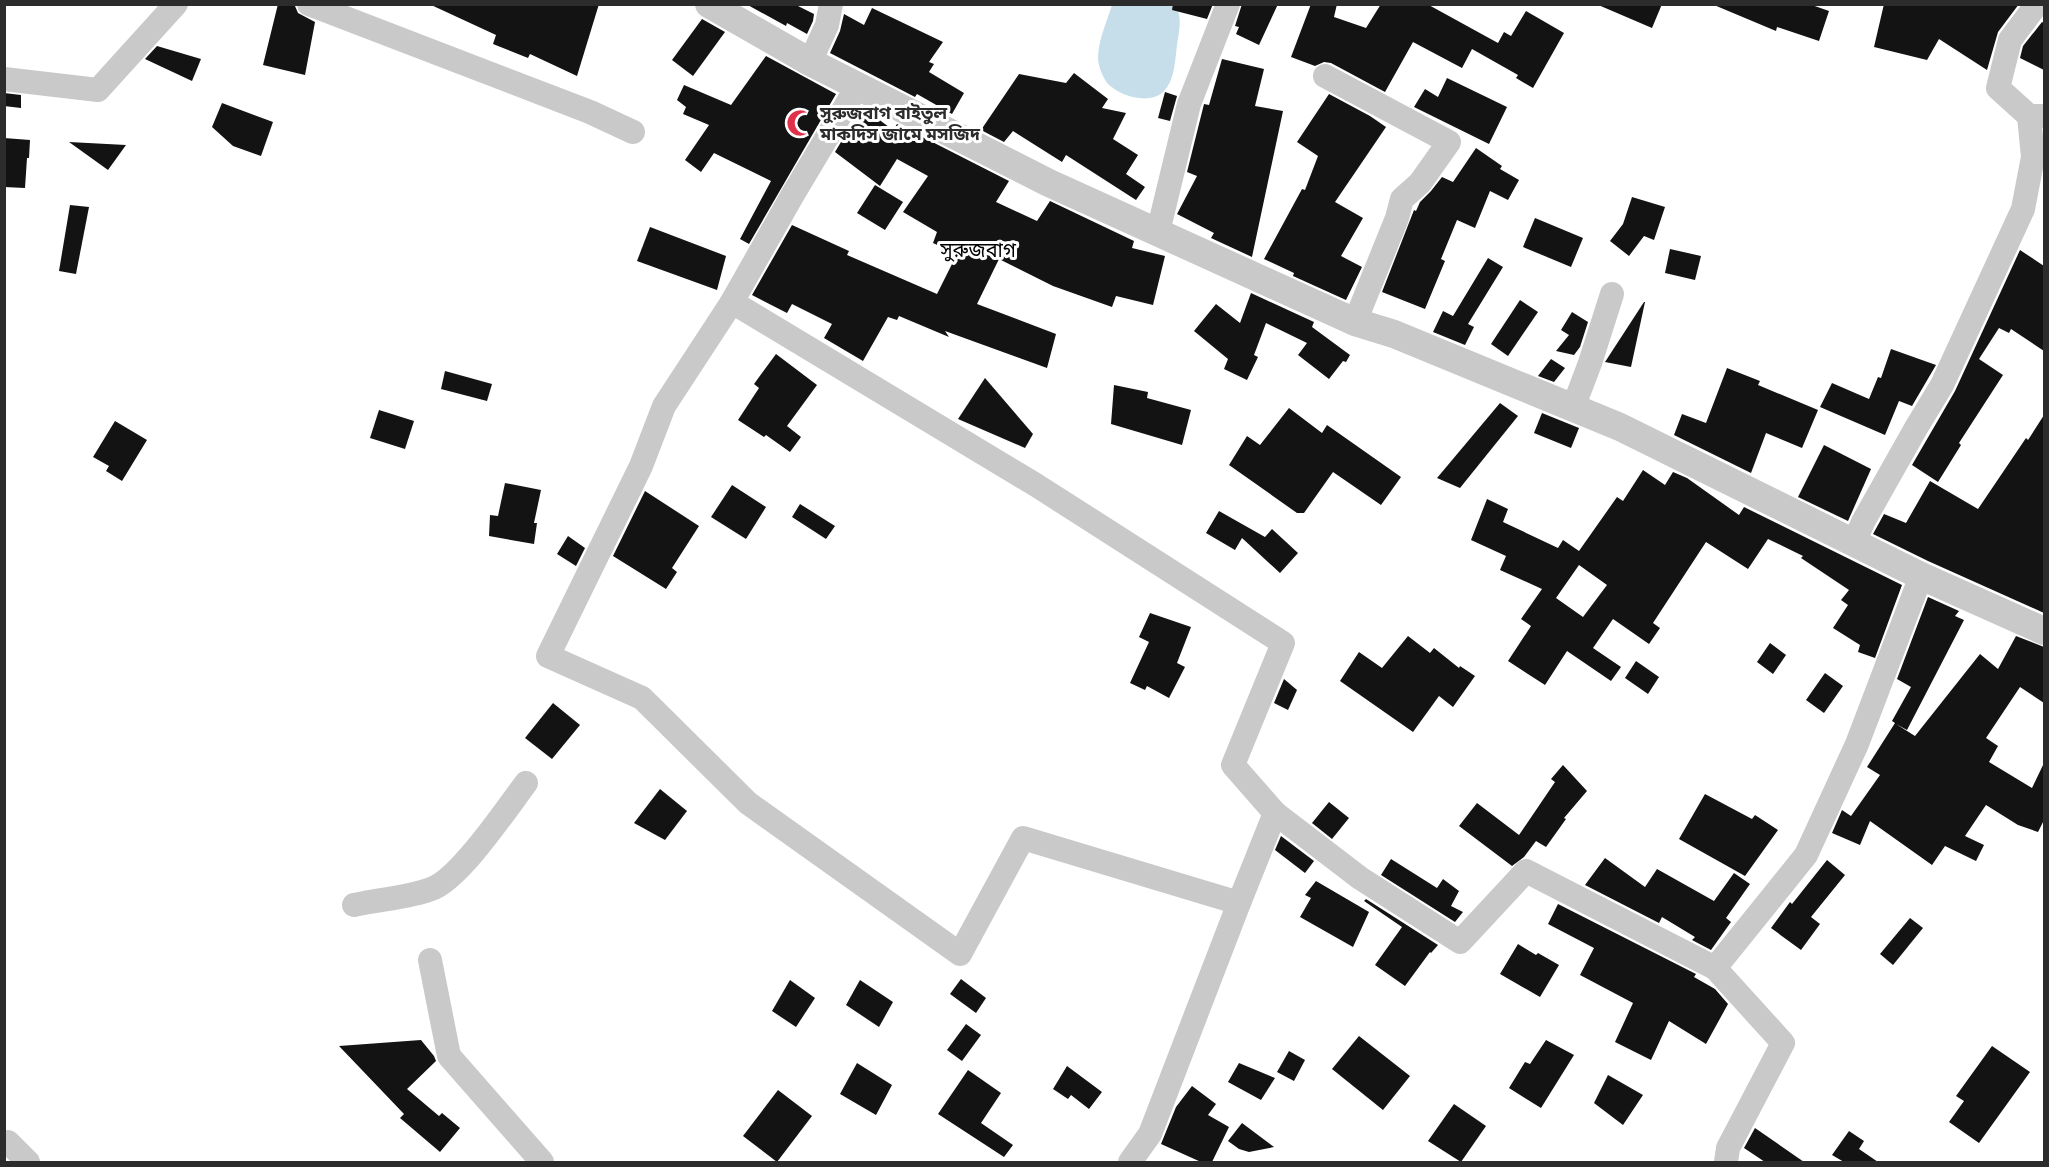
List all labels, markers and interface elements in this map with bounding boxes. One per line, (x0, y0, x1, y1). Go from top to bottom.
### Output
place label: সুরুজবাগ বাইতুল মাকদিস জামে মসজিদ (819, 102, 981, 145)
mosque icon: সুরুজবাগ বাইতুল মাকদিস জামে মসজিদ (785, 108, 815, 138)
district label: সুরুজবাগ (939, 238, 1017, 262)

